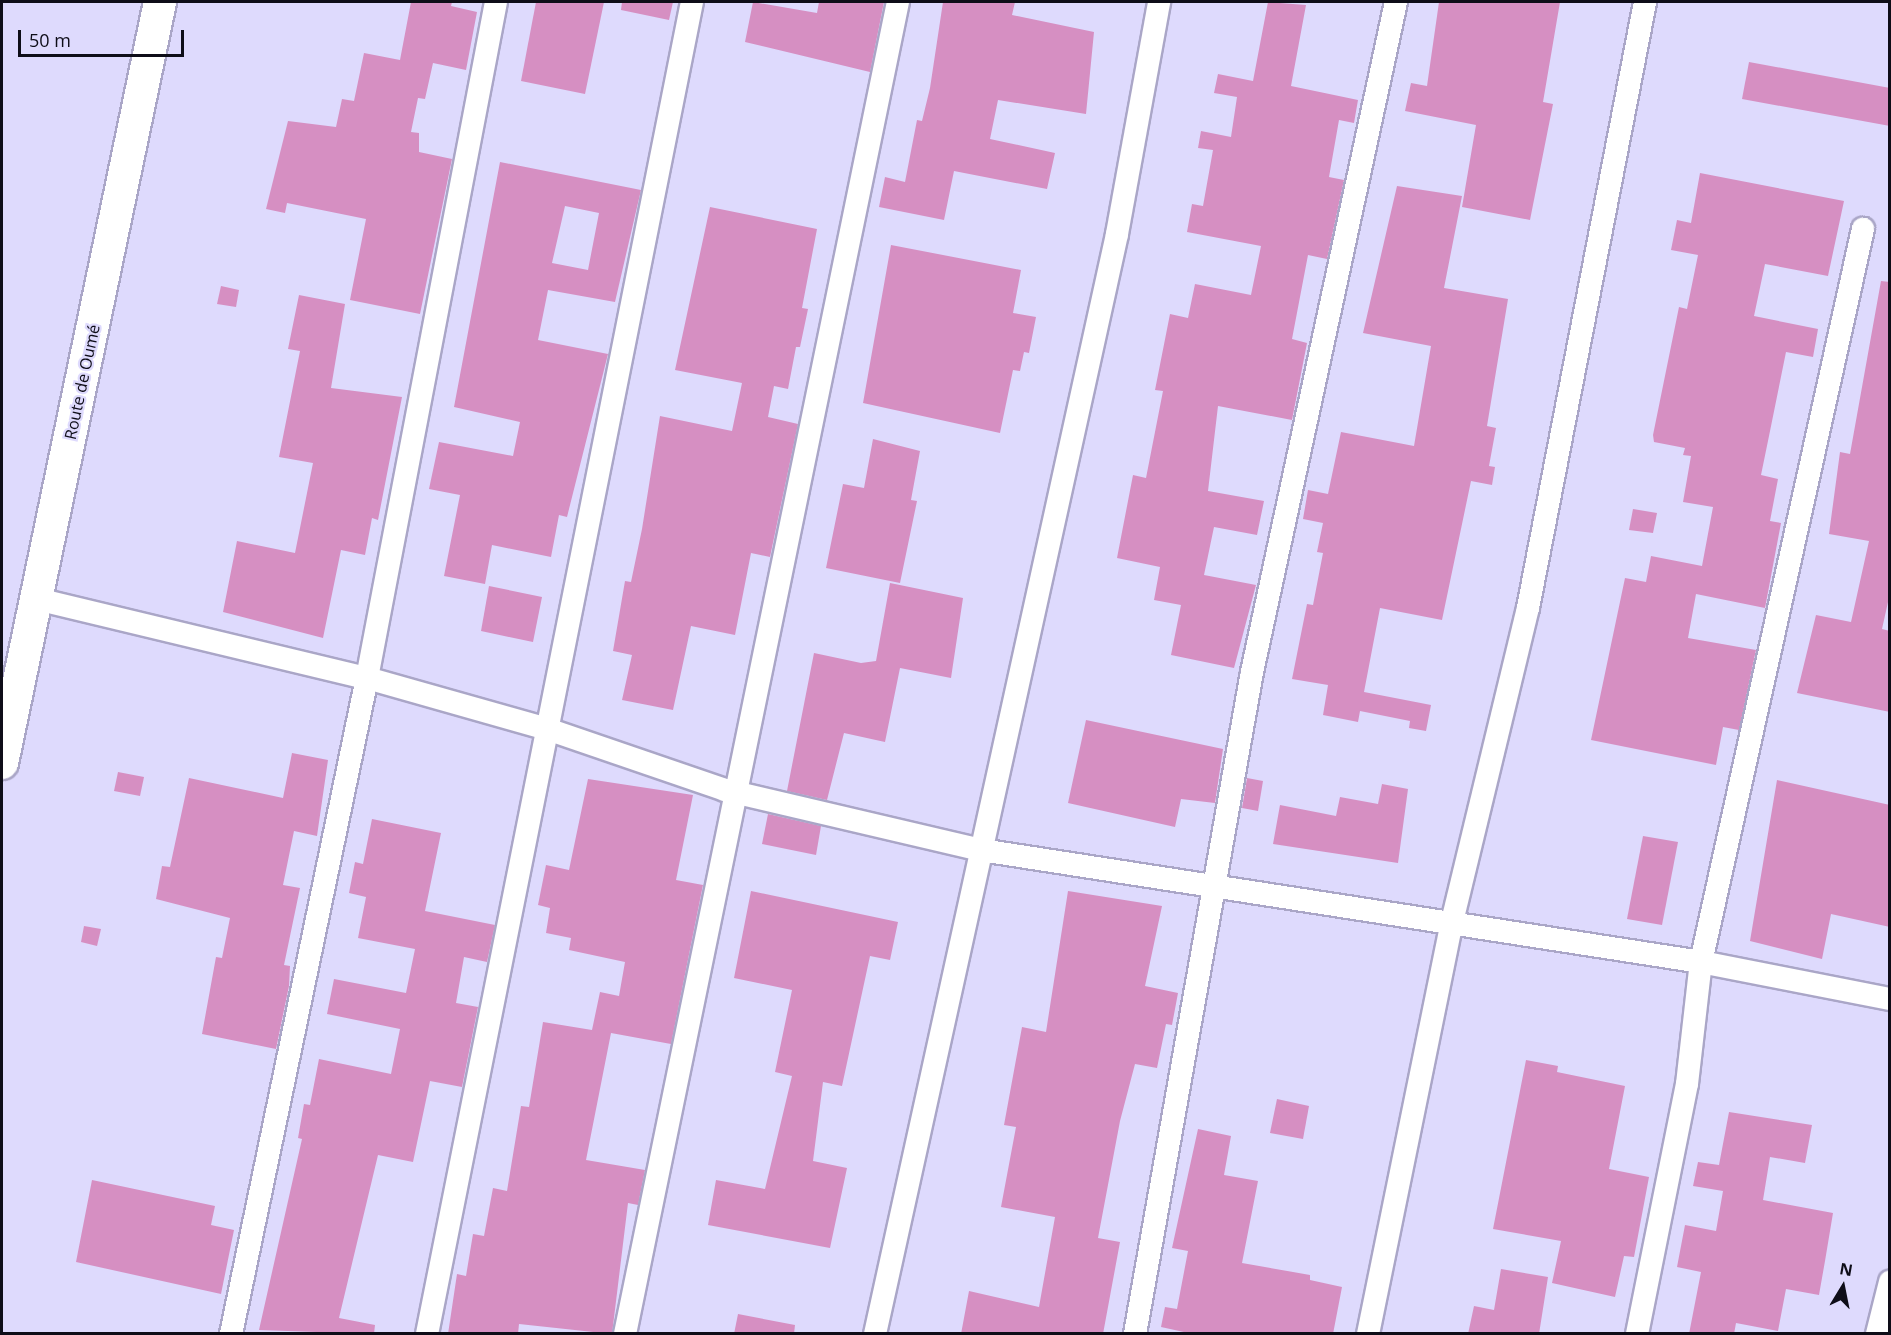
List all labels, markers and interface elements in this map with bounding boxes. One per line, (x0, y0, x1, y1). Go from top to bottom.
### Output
scale bar (21, 18, 188, 56)
text: 50 m (29, 28, 71, 52)
street label: Route de Oumé (60, 323, 104, 441)
north arrow (1813, 1257, 1873, 1317)
text: N (1838, 1257, 1854, 1281)

